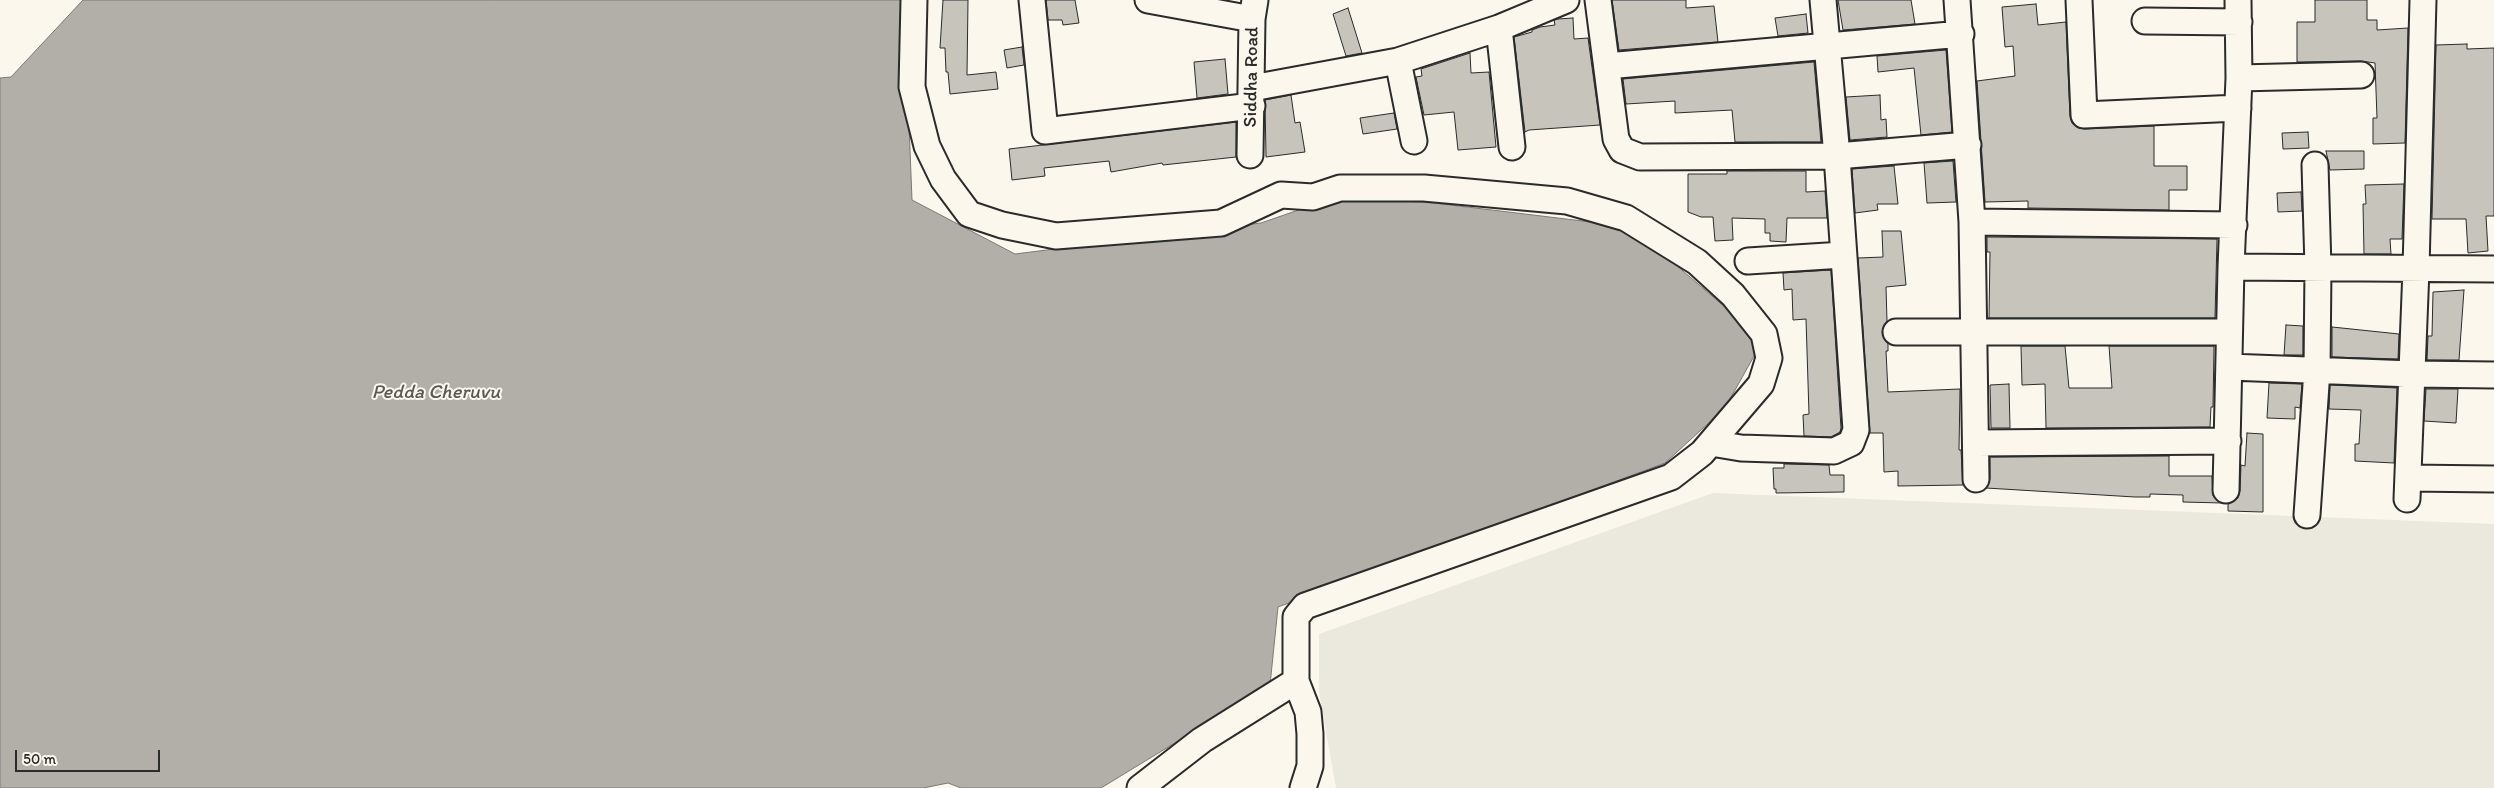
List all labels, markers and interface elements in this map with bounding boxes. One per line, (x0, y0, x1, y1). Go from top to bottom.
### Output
street label: Siddha Road (1240, 26, 1264, 128)
water label: Pedda Cheruvu (372, 381, 500, 405)
scale bar (18, 740, 162, 772)
text: 50 m (23, 750, 56, 768)

